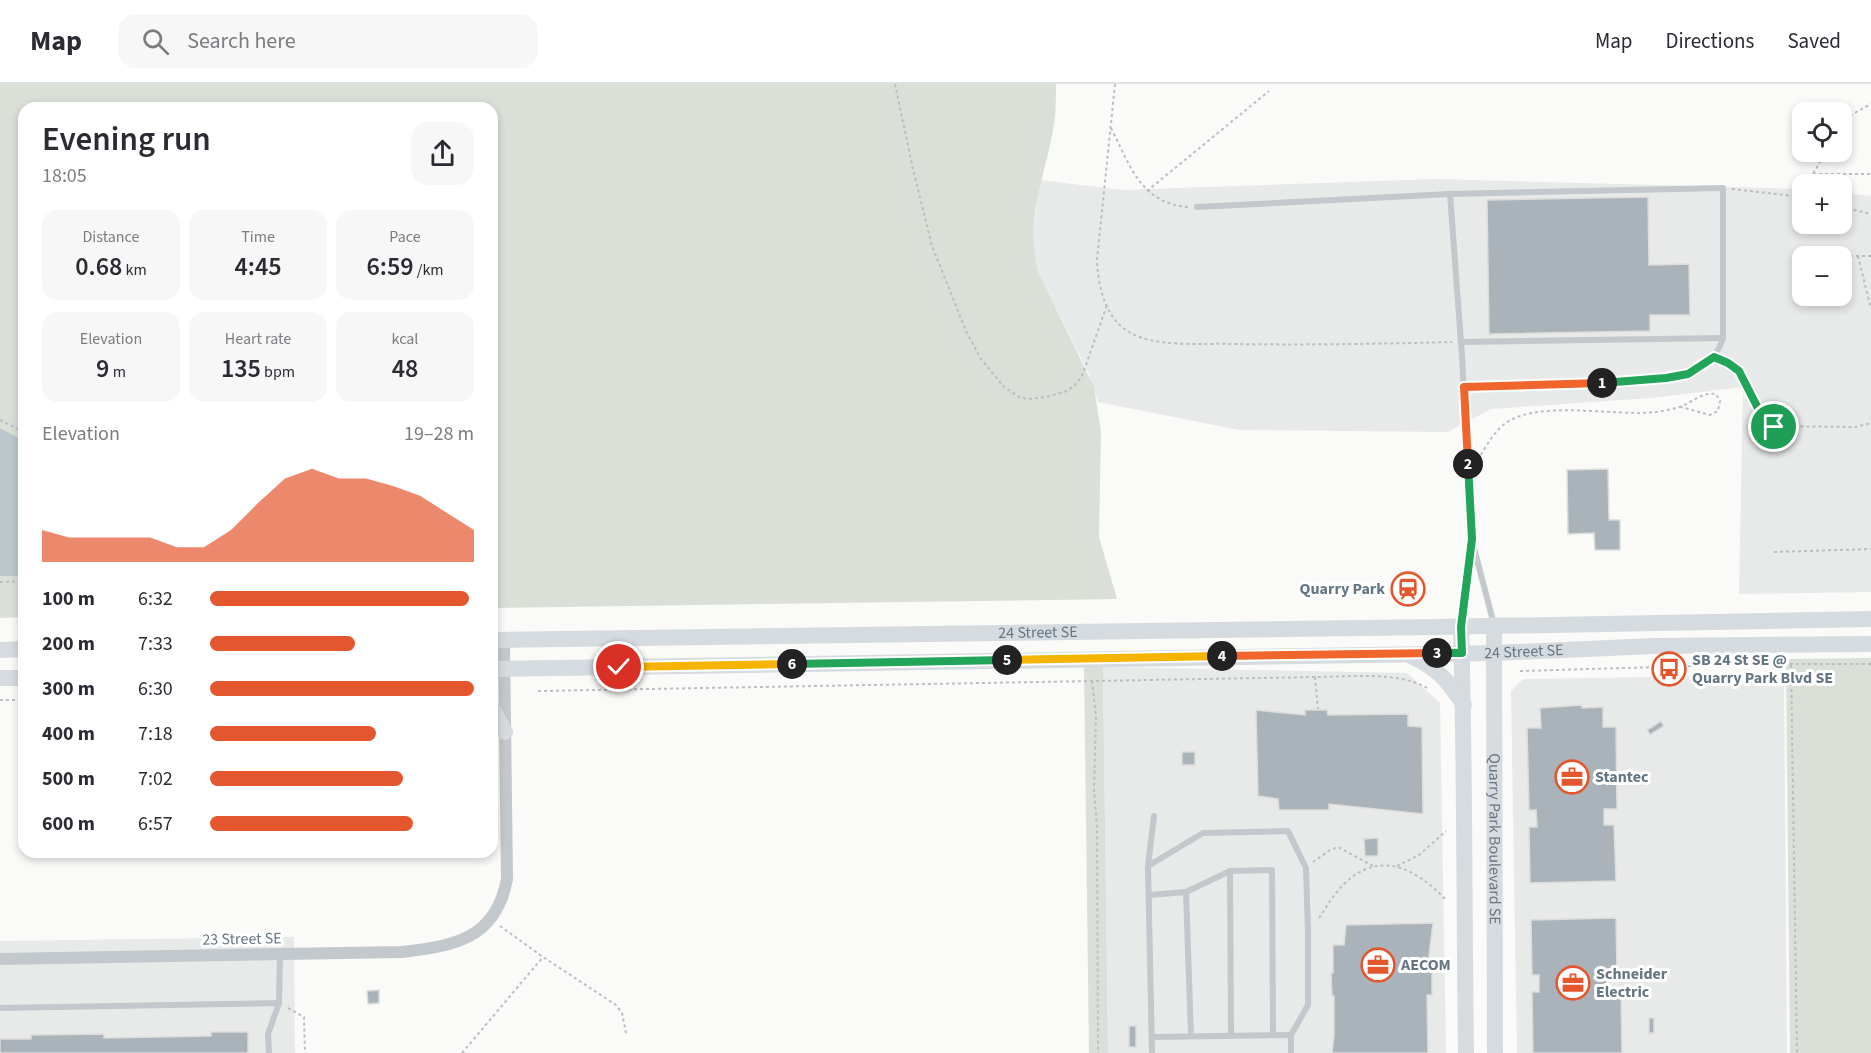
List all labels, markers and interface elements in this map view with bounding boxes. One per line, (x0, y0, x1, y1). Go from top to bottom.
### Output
search box (118, 14, 538, 68)
text: Map (30, 21, 82, 61)
icon: search (139, 25, 172, 58)
text: Search here (187, 25, 296, 57)
text: Map (1595, 26, 1633, 56)
text: Directions (1666, 26, 1754, 56)
text: Saved (1787, 26, 1841, 56)
map controls (1792, 102, 1852, 306)
button: locate (1792, 102, 1852, 162)
text: Evening run (42, 116, 211, 163)
button: share (411, 122, 474, 185)
text: 18:05 (42, 162, 87, 190)
button: + (1792, 174, 1852, 234)
text: Distance (83, 226, 139, 248)
text: Time (241, 226, 275, 248)
text: Pace (389, 226, 421, 248)
button: − (1792, 246, 1852, 306)
text: 0.68 (75, 248, 122, 285)
text: 4:45 (234, 248, 282, 285)
text: 6:59 (366, 248, 414, 285)
text: km (122, 259, 147, 281)
text: /km (414, 259, 444, 281)
text: Elevation (80, 328, 142, 350)
text: Heart rate (225, 328, 291, 350)
text: kcal (392, 328, 418, 350)
text: 9 (96, 350, 109, 387)
text: 135 (221, 350, 261, 387)
text: 48 (392, 350, 418, 387)
text: m (109, 361, 126, 383)
text: bpm (261, 361, 295, 383)
pin: 1 (1587, 368, 1617, 398)
text: 1 (1598, 372, 1606, 394)
pin (1748, 401, 1799, 452)
icon: arrive (1757, 410, 1790, 443)
text: Elevation (42, 420, 120, 448)
text: 19–28 m (404, 420, 474, 448)
pin: 2 (1453, 449, 1483, 479)
text: 2 (1464, 453, 1472, 475)
station icon: Quarry Park (1390, 571, 1426, 607)
place label: Quarry Park (1300, 578, 1385, 600)
text: 100 m (42, 585, 95, 613)
text: 6:32 (138, 585, 173, 613)
street label: 24 Street SE (998, 621, 1078, 644)
text: 200 m (42, 630, 95, 658)
text: 7:33 (138, 630, 173, 658)
pin: 3 (1422, 638, 1452, 668)
street label: 24 Street SE (1484, 639, 1564, 664)
pin (593, 641, 644, 692)
pin: 4 (1207, 641, 1237, 671)
text: 3 (1433, 642, 1441, 664)
pin: 5 (992, 645, 1022, 675)
text: 4 (1218, 645, 1226, 667)
pin: 6 (777, 649, 807, 679)
text: 5 (1003, 649, 1011, 671)
place label: SB 24 St SE @ Quarry Park Blvd SE (1692, 649, 1833, 689)
icon: check (602, 650, 635, 683)
bus stop icon: SB 24 St SE @ Quarry Park Blvd SE (1651, 651, 1687, 687)
text: 6 (788, 653, 796, 675)
text: 300 m (42, 675, 95, 703)
text: 6:30 (138, 675, 173, 703)
text: 400 m (42, 720, 95, 748)
text: 7:18 (138, 720, 173, 748)
street label: Quarry Park Boulevard SE (1483, 753, 1506, 925)
office icon: Stantec (1554, 759, 1590, 795)
text: 500 m (42, 765, 95, 793)
text: 7:02 (138, 765, 173, 793)
place label: Stantec (1595, 766, 1649, 788)
text: 600 m (42, 810, 95, 838)
text: 6:57 (138, 810, 173, 838)
street label: 23 Street SE (202, 927, 282, 951)
office icon: AECOM (1360, 947, 1396, 983)
place label: AECOM (1400, 954, 1451, 976)
place label: Schneider Electric (1596, 963, 1668, 1003)
office icon: Schneider Electric (1555, 965, 1591, 1001)

